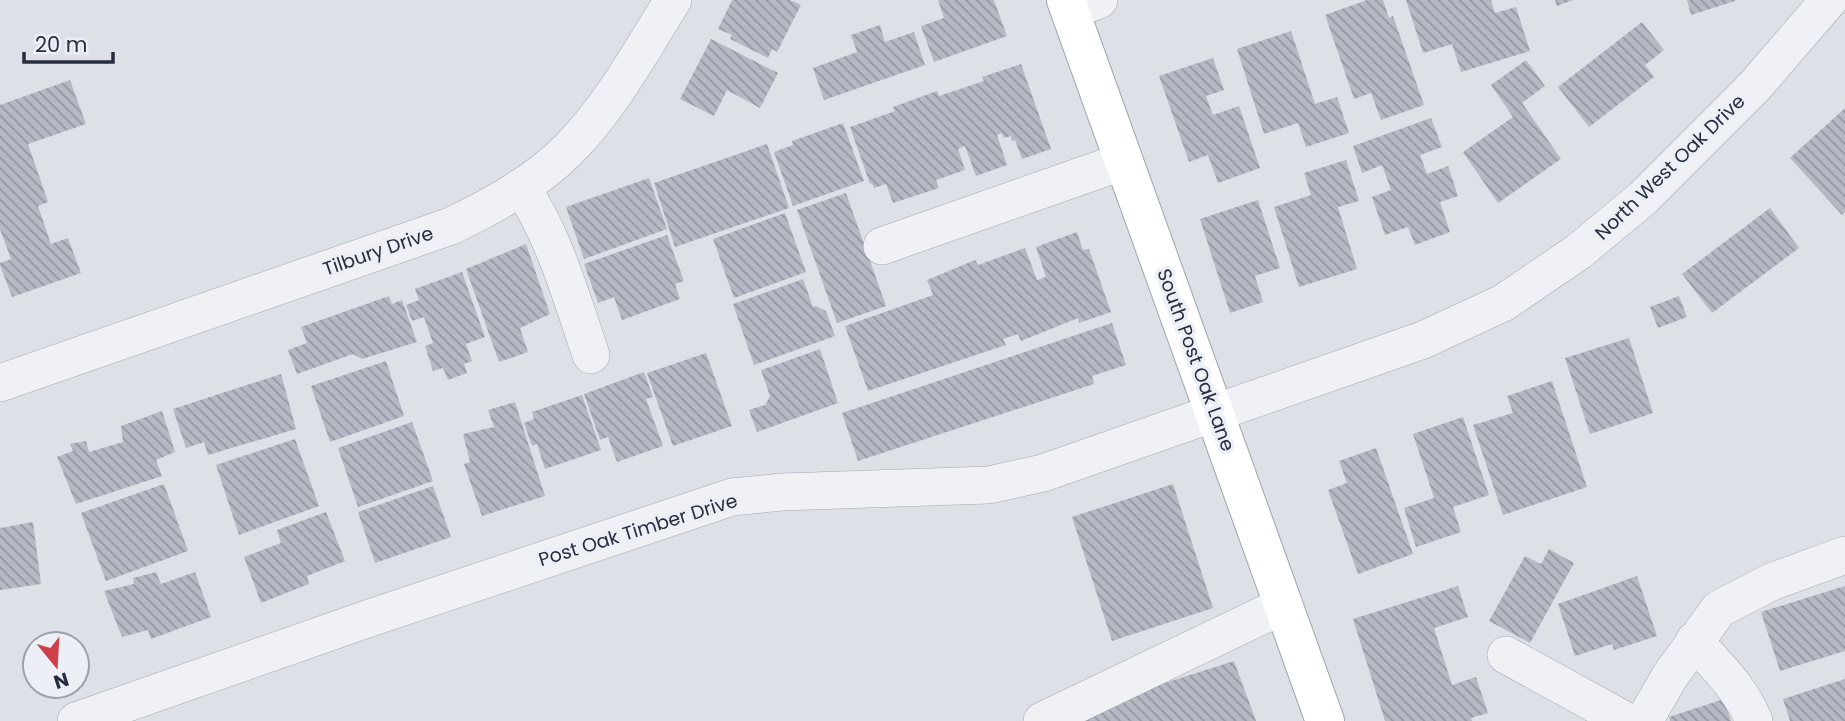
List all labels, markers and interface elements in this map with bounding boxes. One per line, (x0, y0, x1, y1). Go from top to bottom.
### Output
scale bar (24, 21, 114, 65)
text: 20 m (35, 30, 88, 59)
street label: North West Oak Drive (1589, 88, 1751, 246)
street label: Tilbury Drive (319, 219, 437, 283)
street label: South Post Oak Lane (1150, 265, 1242, 455)
street label: Post Oak Timber Drive (535, 487, 741, 573)
north arrow (21, 630, 91, 700)
text: N (50, 666, 72, 696)

